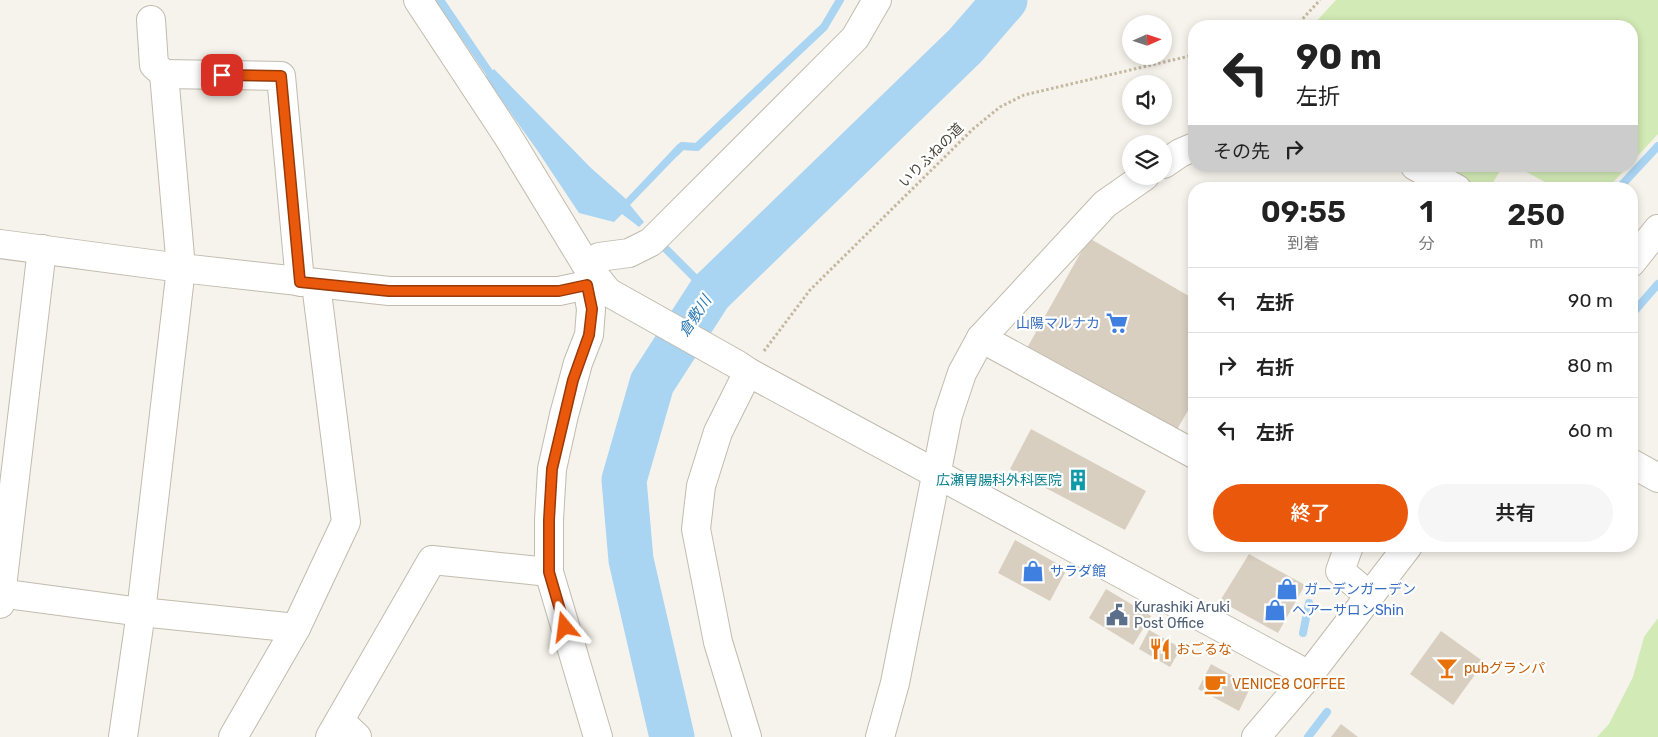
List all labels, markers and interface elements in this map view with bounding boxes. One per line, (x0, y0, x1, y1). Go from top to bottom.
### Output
north arrow (1122, 15, 1172, 65)
map controls (1122, 15, 1172, 185)
text: 90 m (1296, 36, 1382, 78)
icon: left (1213, 40, 1278, 105)
pin (201, 54, 243, 96)
icon: arrive (208, 61, 236, 89)
button: sound (1122, 75, 1172, 125)
text: 左折 (1296, 83, 1340, 110)
street label: いりふねの道 (896, 120, 967, 191)
button: layers (1122, 135, 1172, 185)
icon: right (1280, 135, 1308, 163)
text: その先 (1213, 140, 1270, 163)
text: 09:55 (1261, 194, 1346, 230)
text: 1 (1419, 194, 1434, 230)
text: 250 (1507, 197, 1565, 233)
text: m (1529, 233, 1543, 252)
text: 到着 (1287, 234, 1319, 253)
text: 分 (1419, 234, 1435, 253)
icon: left (1213, 286, 1241, 314)
text: 90 m (1568, 289, 1613, 312)
water label: 倉敷川 (675, 291, 716, 340)
text: 左折 (1256, 291, 1294, 314)
supermarket icon: 山陽マルナカ (1104, 310, 1130, 336)
place label: 山陽マルナカ (1016, 315, 1100, 332)
icon: right (1213, 351, 1241, 379)
text: 80 m (1567, 354, 1613, 377)
text: 右折 (1256, 356, 1294, 379)
icon: left (1213, 416, 1241, 444)
text: 60 m (1568, 419, 1613, 442)
text: 左折 (1256, 421, 1294, 444)
building icon: 広瀬胃腸科外科医院 (1065, 467, 1091, 493)
place label: 広瀬胃腸科外科医院 (936, 472, 1062, 489)
button: 終了 (1213, 484, 1408, 542)
button: 共有 (1418, 484, 1613, 542)
shop icon: サラダ館 (1020, 558, 1046, 584)
place label: サラダ館 (1050, 563, 1106, 580)
shop icon: ガーデンガーデン (1274, 576, 1300, 602)
place label: ガーデンガーデン (1304, 581, 1416, 598)
shop icon: ヘアーサロンShin (1262, 597, 1288, 623)
place label: Kurashiki Aruki Post Office (1134, 599, 1230, 632)
position arrow (538, 600, 590, 652)
public building icon: Kurashiki Aruki Post Office (1104, 602, 1130, 628)
place label: ヘアーサロンShin (1292, 602, 1404, 619)
restaurant icon: おごるな (1147, 636, 1173, 662)
place label: おごるな (1176, 641, 1232, 658)
bar icon: pubグランパ (1434, 655, 1460, 681)
place label: pubグランパ (1464, 660, 1545, 677)
cafe icon: VENICE8 COFFEE (1202, 671, 1228, 697)
place label: VENICE8 COFFEE (1232, 676, 1345, 693)

